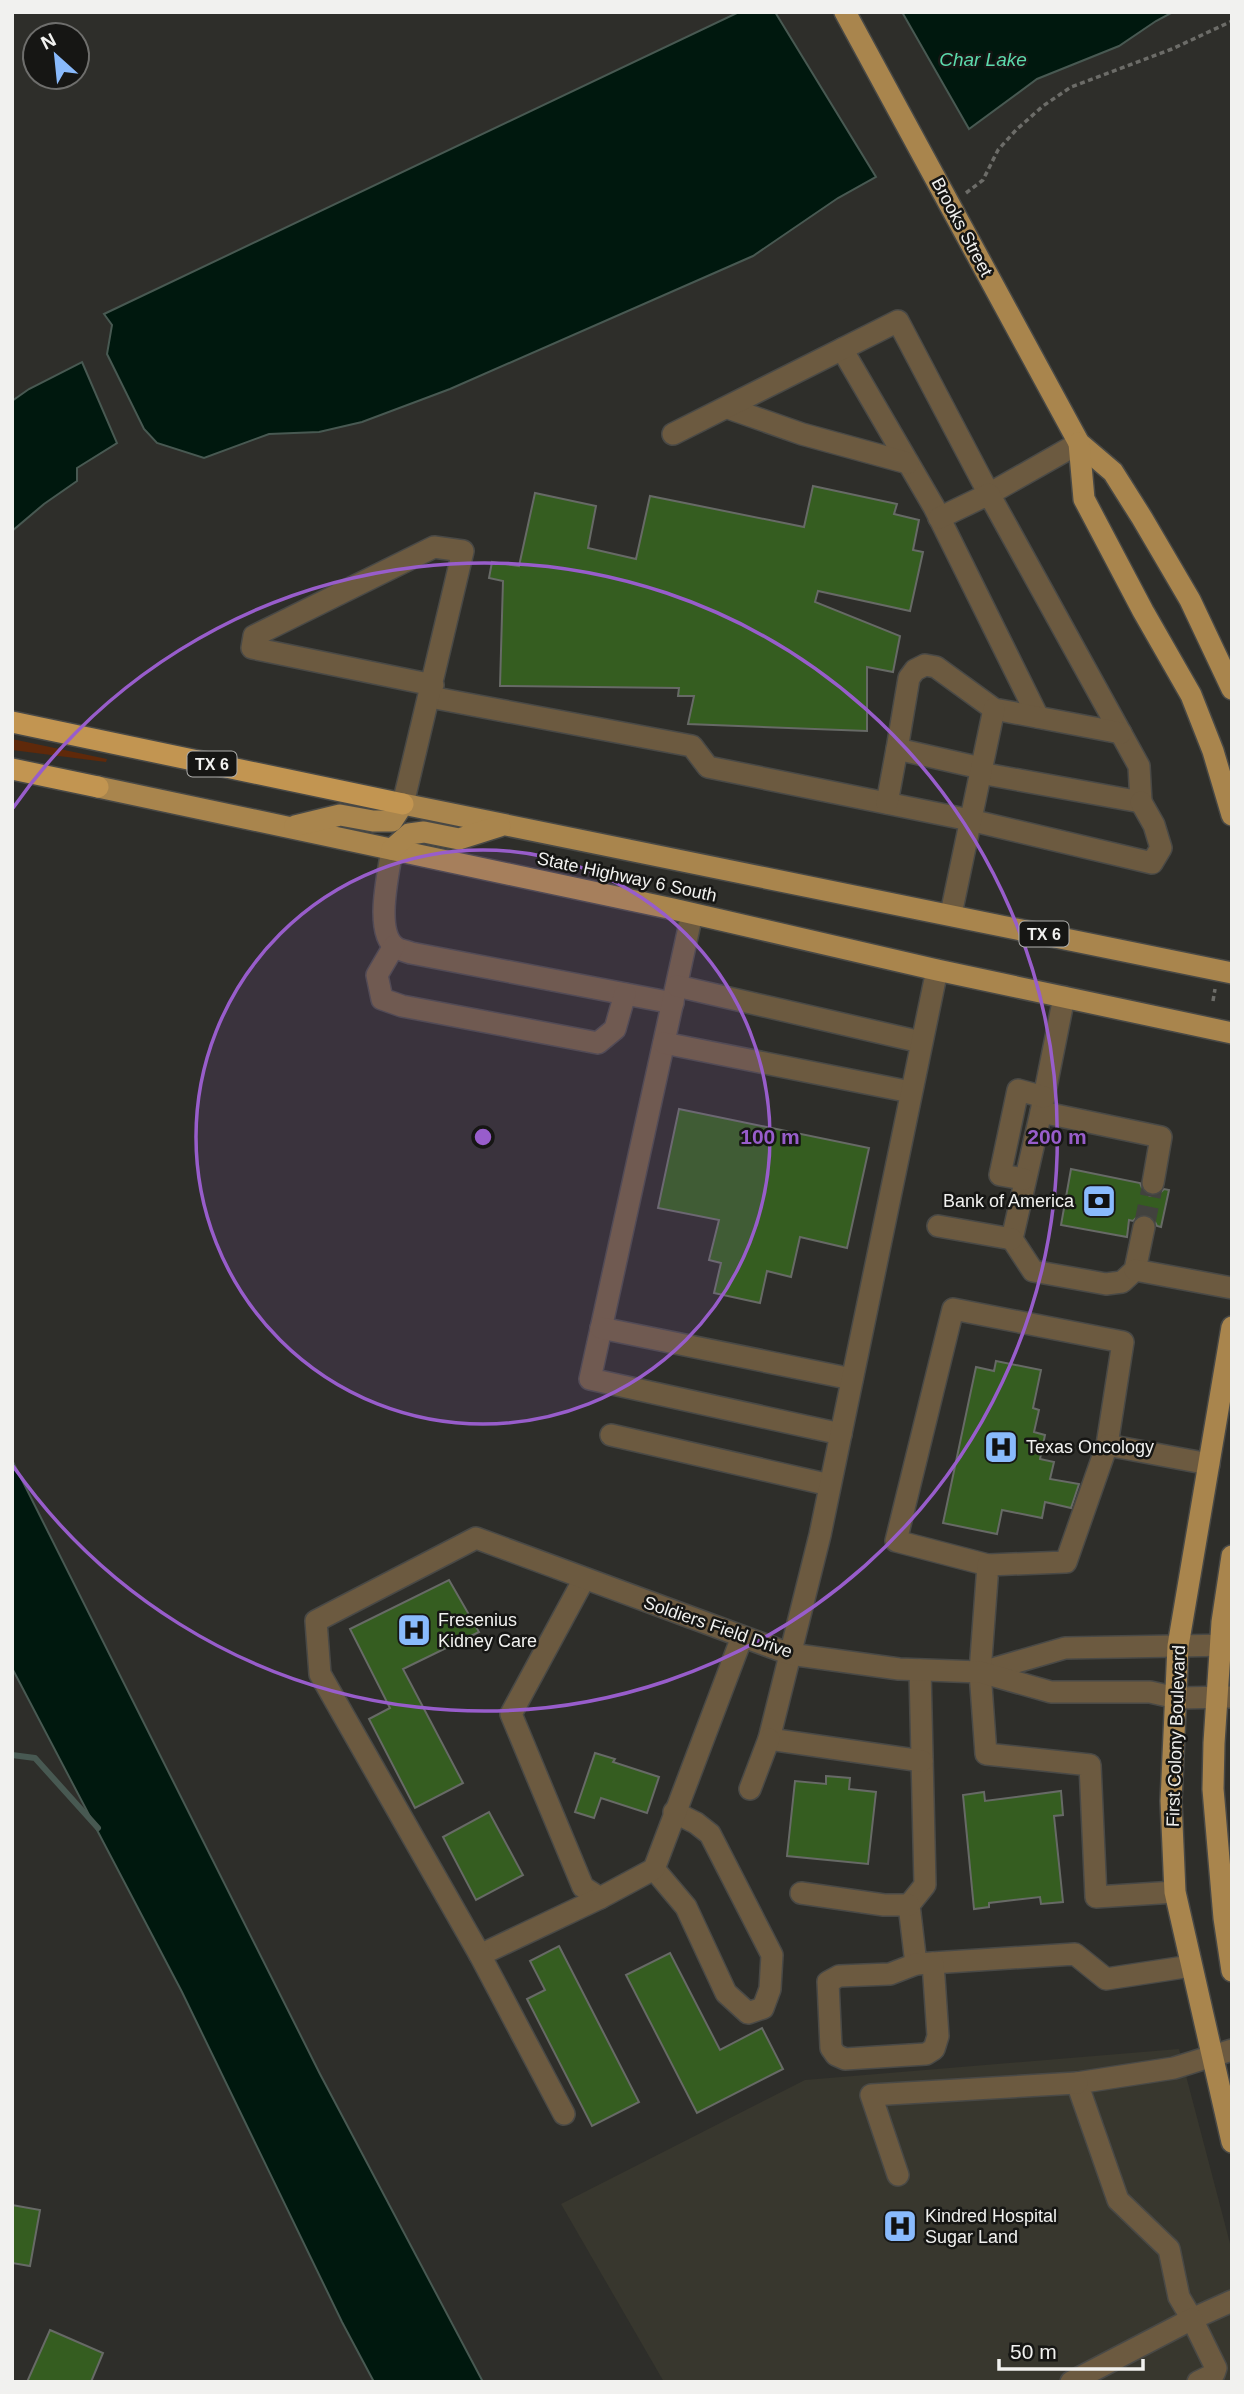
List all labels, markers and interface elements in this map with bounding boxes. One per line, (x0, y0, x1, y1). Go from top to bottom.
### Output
north arrow (21, 21, 91, 91)
text: N (38, 29, 59, 54)
water label: Char Lake (939, 49, 1027, 70)
street label: Brooks Street (928, 174, 996, 280)
road number: TX 6 (188, 751, 236, 776)
street label: State Highway 6 South (535, 848, 719, 906)
road number: TX 6 (1020, 922, 1068, 946)
centre of rings (471, 1125, 495, 1149)
text: 100 m (740, 1125, 800, 1148)
text: 200 m (1027, 1125, 1087, 1148)
bank icon: Bank of America (1080, 1182, 1118, 1220)
place label: Bank of America (943, 1191, 1075, 1211)
hospital icon: Texas Oncology (982, 1428, 1020, 1466)
place label: Texas Oncology (1026, 1437, 1154, 1457)
street label: Soldiers Field Drive (641, 1592, 795, 1662)
place label: Fresenius Kidney Care (438, 1610, 537, 1651)
hospital icon: Fresenius Kidney Care (395, 1611, 433, 1649)
street label: First Colony Boulevard (1163, 1645, 1189, 1827)
place label: Kindred Hospital Sugar Land (925, 2206, 1057, 2247)
hospital icon: Kindred Hospital Sugar Land (881, 2207, 919, 2245)
scale bar (999, 2328, 1142, 2372)
text: 50 m (1010, 2340, 1057, 2363)

